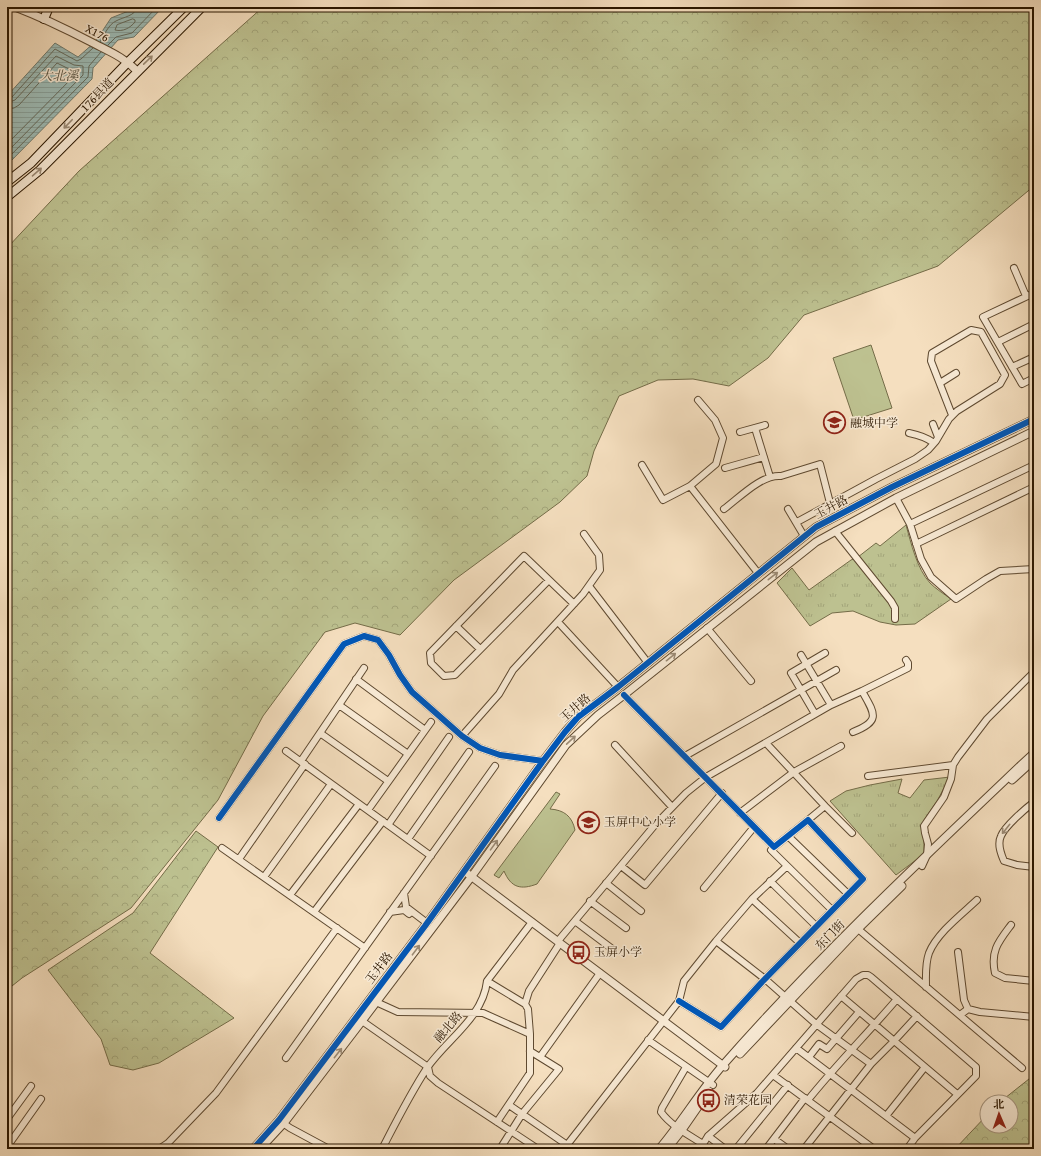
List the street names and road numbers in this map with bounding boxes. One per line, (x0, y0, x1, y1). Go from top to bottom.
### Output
street label: X176 (82, 19, 112, 46)
street label: 176县道 (76, 74, 117, 115)
street label: 玉井路 (811, 491, 851, 523)
street label: 玉井路 (556, 689, 594, 726)
street label: 东门街 (811, 915, 849, 954)
street label: 玉井路 (361, 948, 396, 987)
street label: 融北路 (430, 1007, 466, 1046)

